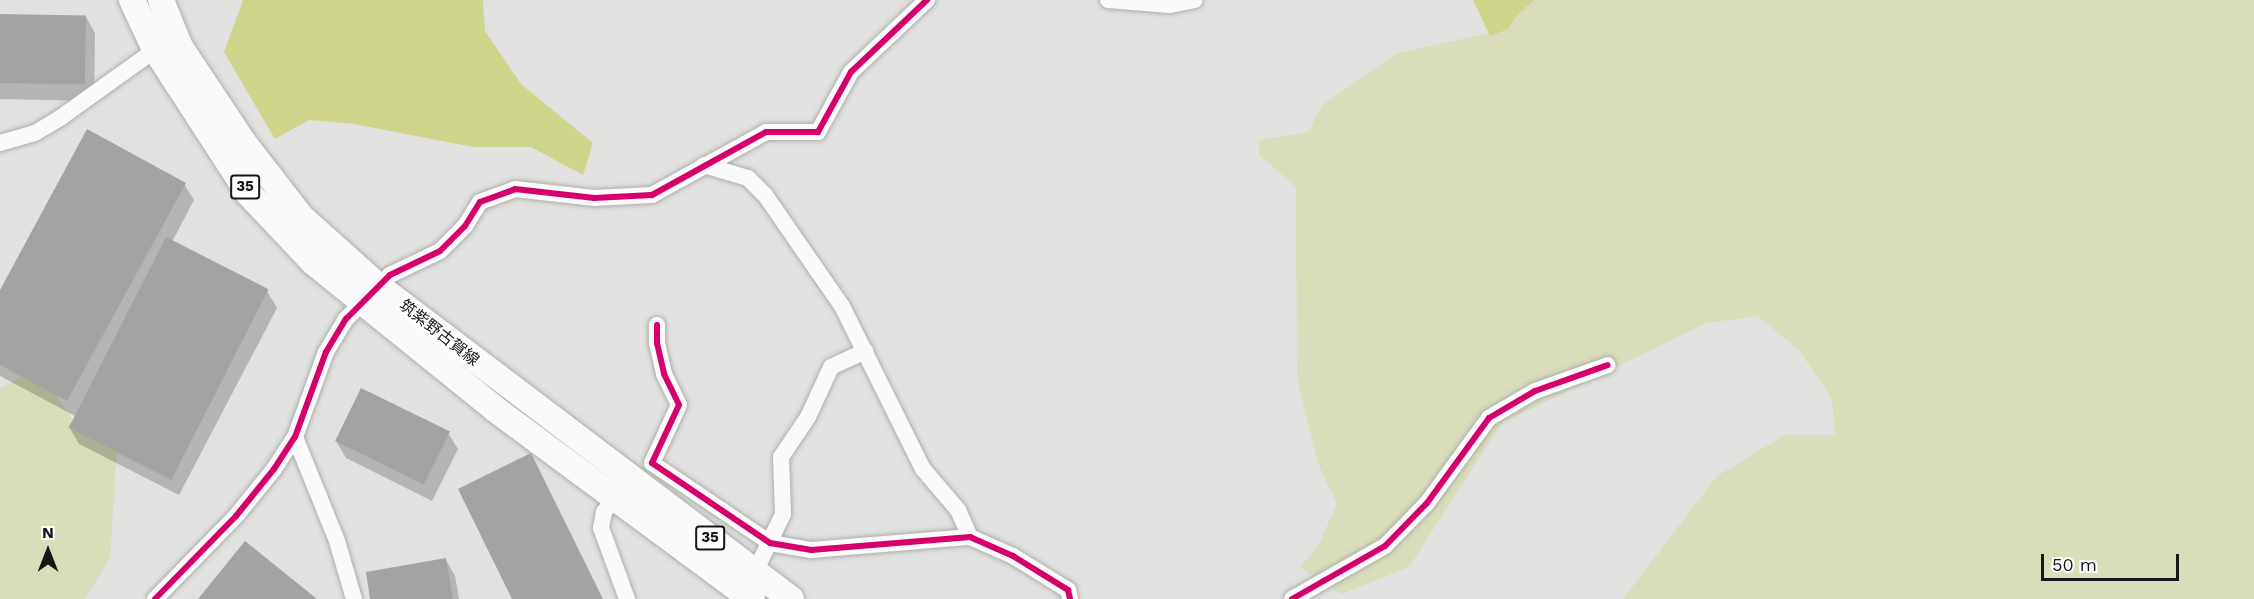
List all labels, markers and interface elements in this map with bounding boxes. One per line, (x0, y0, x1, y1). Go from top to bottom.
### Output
road number: 35 (230, 175, 260, 199)
street label: 筑紫野古賀線 (395, 296, 483, 370)
north arrow (18, 521, 78, 581)
text: N (42, 523, 54, 542)
road number: 35 (695, 526, 725, 550)
scale bar (2044, 542, 2182, 580)
text: 50 m (2052, 554, 2097, 575)

